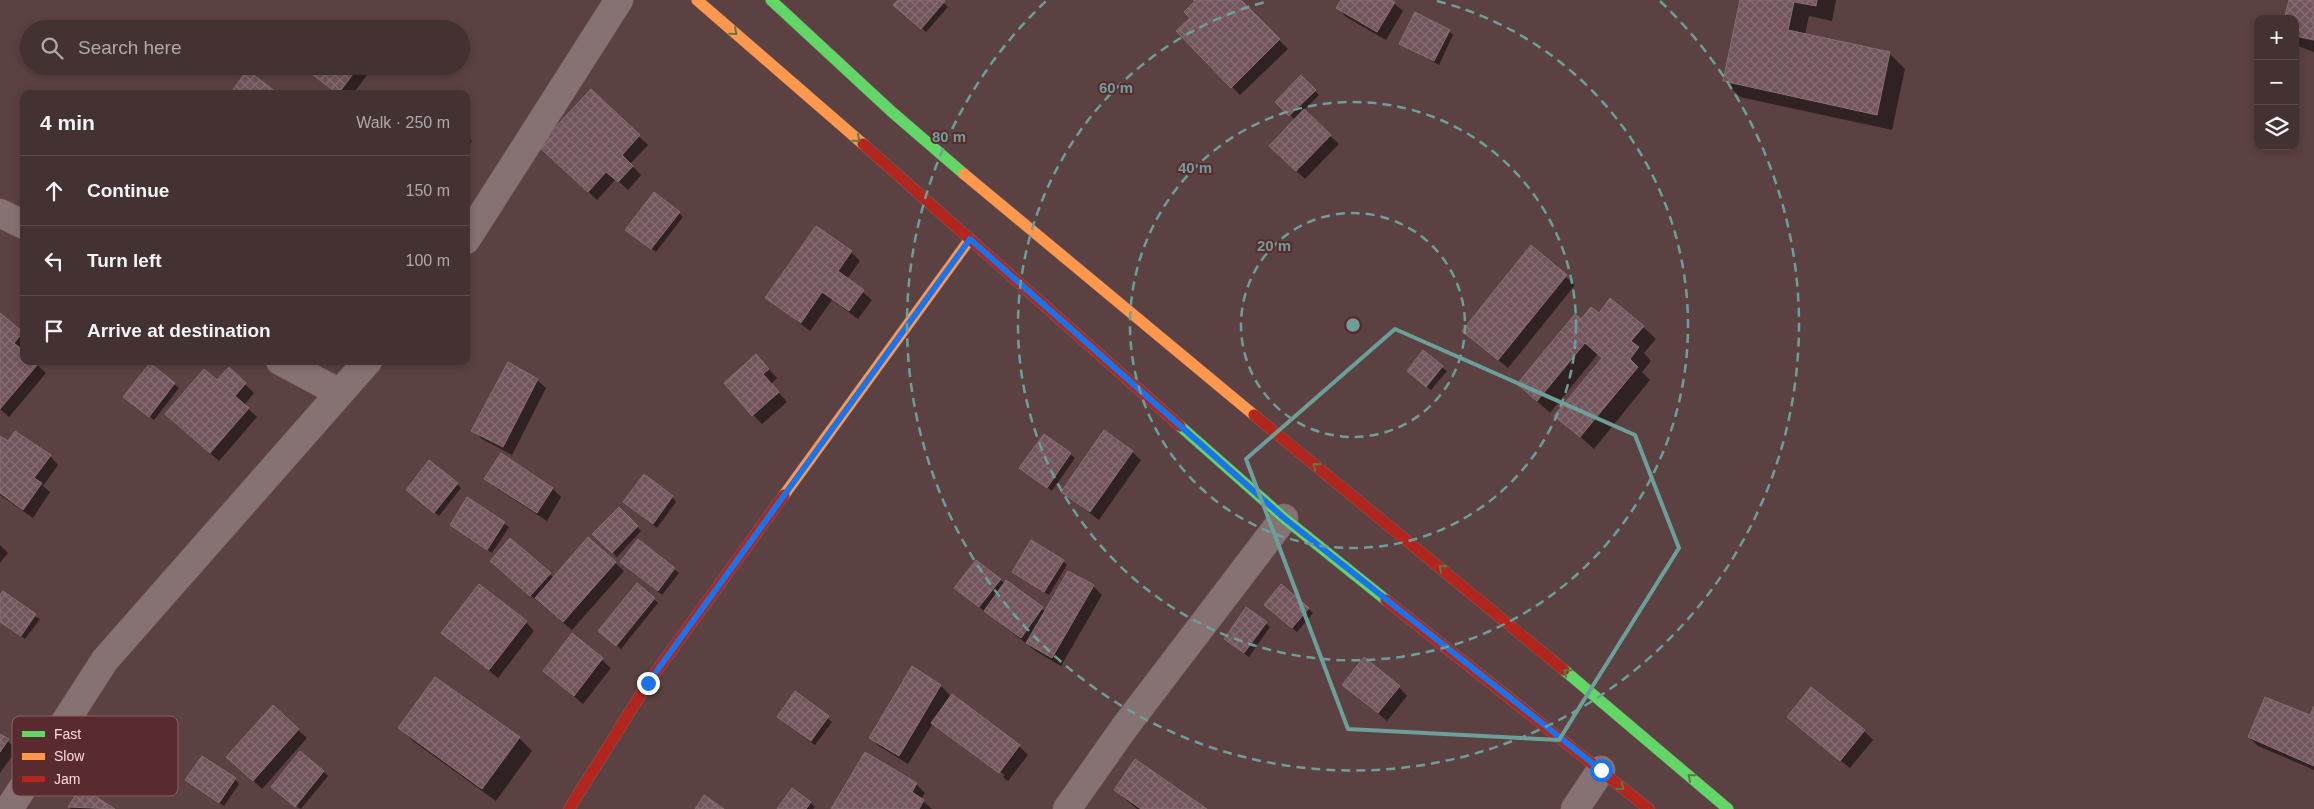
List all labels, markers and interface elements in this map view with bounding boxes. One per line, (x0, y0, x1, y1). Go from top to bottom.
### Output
map controls (2254, 15, 2299, 150)
button: + (2254, 15, 2299, 60)
search box (20, 20, 470, 75)
one-way arrow (729, 26, 738, 35)
icon: search (38, 34, 66, 62)
text: Search here (78, 37, 182, 58)
button: − (2254, 60, 2299, 105)
text: 60 m (1099, 79, 1133, 96)
button: layers (2254, 105, 2299, 150)
text: 4 min (40, 111, 95, 134)
text: Walk · 250 m (356, 114, 450, 131)
text: 80 m (932, 128, 966, 145)
one-way arrow (851, 133, 860, 142)
text: 40 m (1178, 159, 1212, 176)
icon: ahead (40, 177, 68, 205)
text: Continue (87, 180, 169, 201)
text: 150 m (406, 182, 450, 199)
text: 20 m (1257, 237, 1291, 254)
icon: left (40, 247, 68, 275)
text: Turn left (87, 250, 162, 271)
text: 100 m (406, 252, 450, 269)
centre of rings (1344, 316, 1362, 334)
icon: arrive (40, 317, 68, 345)
text: Arrive at destination (87, 320, 271, 341)
one-way arrow (1312, 462, 1321, 471)
one-way arrow (1439, 565, 1448, 573)
one-way arrow (1564, 669, 1573, 677)
route end (637, 672, 660, 695)
legend (12, 716, 178, 796)
text: Fast (54, 726, 81, 742)
text: Slow (54, 748, 85, 764)
route start (1590, 759, 1613, 782)
text: Jam (54, 771, 80, 787)
one-way arrow (1687, 774, 1696, 783)
one-way arrow (1615, 781, 1624, 789)

